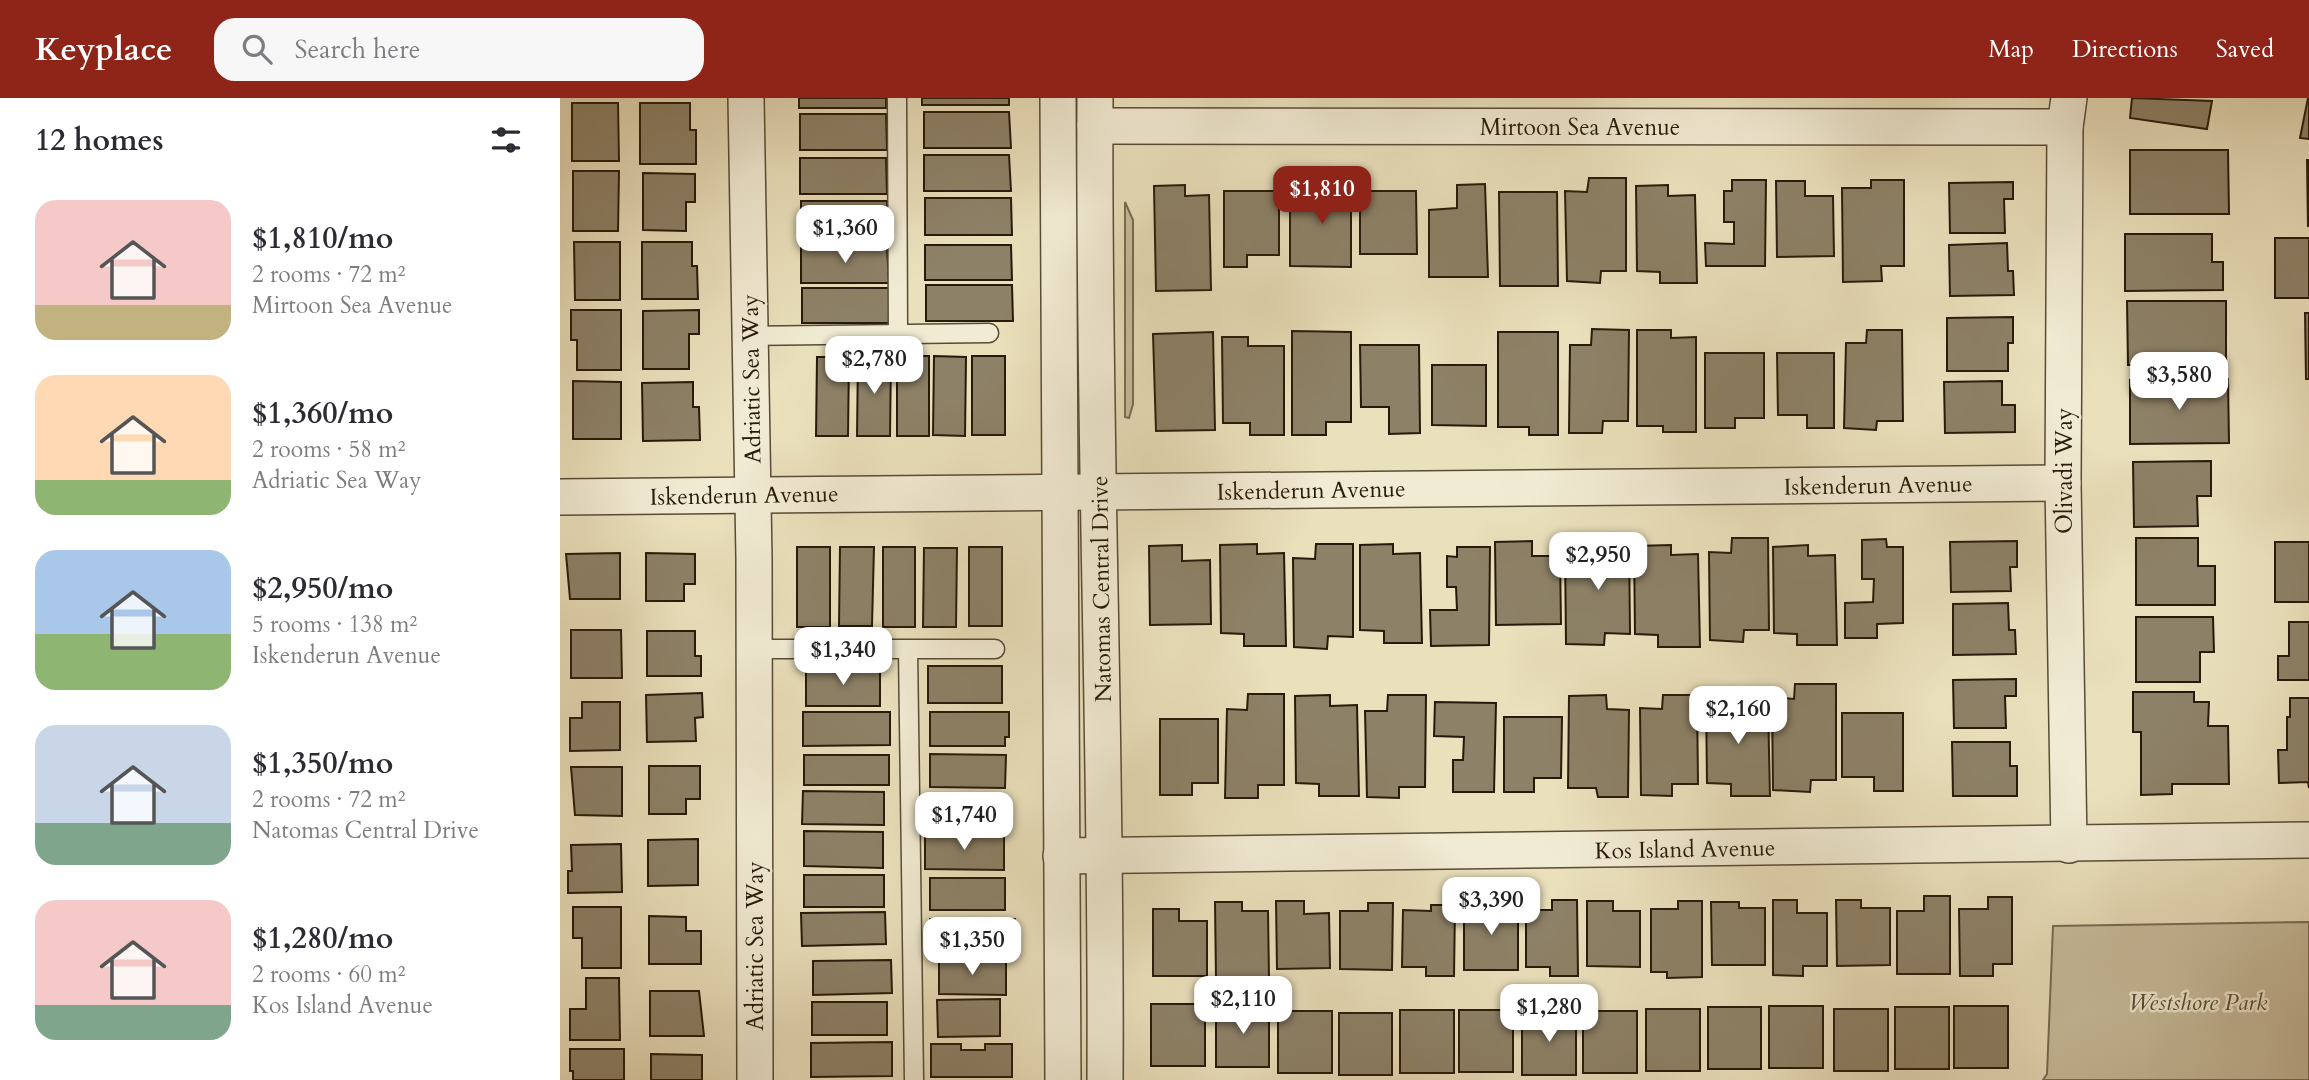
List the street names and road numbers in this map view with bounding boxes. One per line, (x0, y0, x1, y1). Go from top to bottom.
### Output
street label: Mirtoon Sea Avenue (1480, 112, 1680, 143)
street label: Adriatic Sea Way (735, 294, 768, 464)
street label: Olivadi Way (2049, 408, 2080, 534)
street label: Iskenderun Avenue (1783, 468, 1973, 503)
street label: Iskenderun Avenue (1216, 473, 1406, 508)
street label: Natomas Central Drive (1084, 475, 1119, 703)
street label: Iskenderun Avenue (649, 478, 839, 513)
street label: Kos Island Avenue (1594, 832, 1776, 867)
street label: Adriatic Sea Way (740, 861, 771, 1031)

